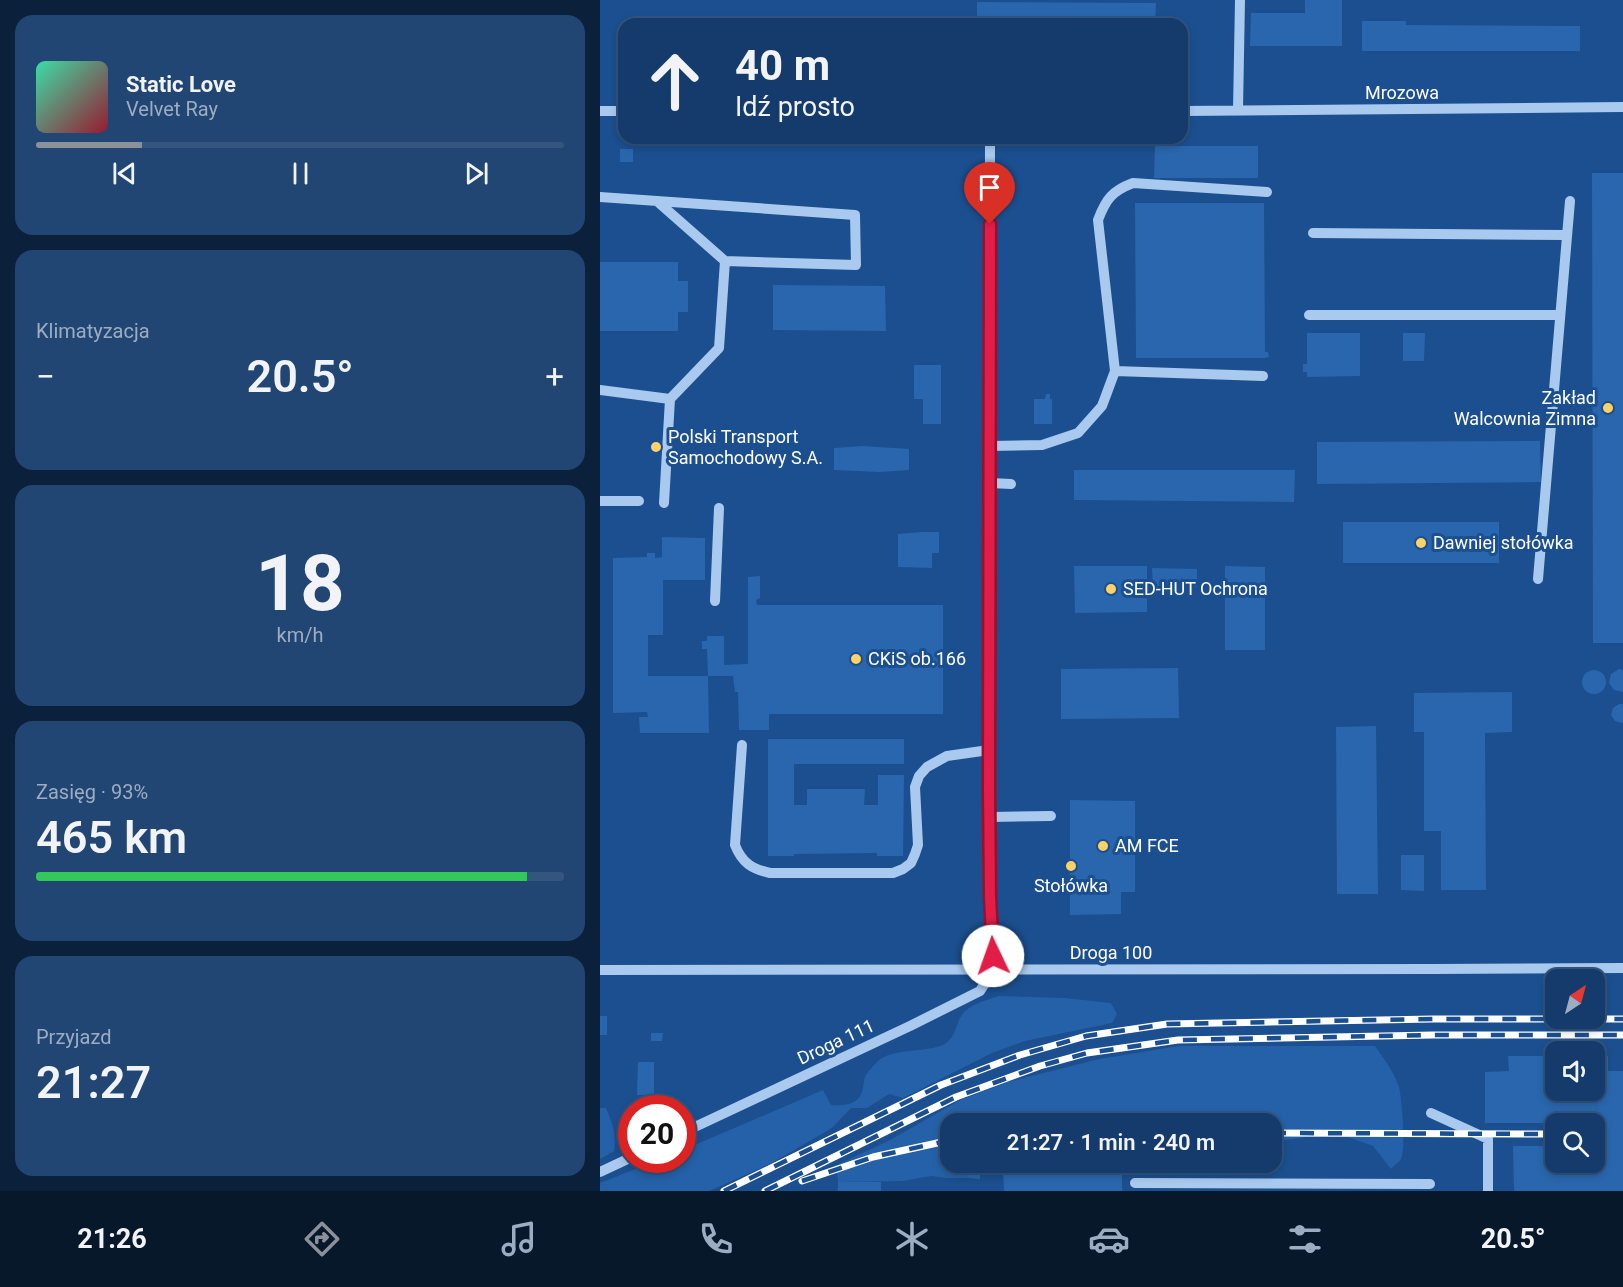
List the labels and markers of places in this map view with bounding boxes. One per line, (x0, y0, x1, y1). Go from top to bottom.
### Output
pin (964, 162, 1015, 224)
place label: Zakład Walcownia Zimna (1454, 387, 1596, 429)
marker: Zakład Walcownia Zimna (1601, 401, 1615, 415)
place label: Polski Transport Samochodowy S.A. (668, 426, 823, 468)
marker: Polski Transport Samochodowy S.A. (649, 440, 663, 454)
place label: Dawniej stołówka (1433, 532, 1574, 553)
marker: Dawniej stołówka (1414, 536, 1428, 550)
place label: SED-HUT Ochrona (1123, 578, 1268, 599)
marker: SED-HUT Ochrona (1104, 582, 1118, 596)
place label: CKiS ob.166 (868, 648, 966, 669)
marker: CKiS ob.166 (849, 652, 863, 666)
place label: AM FCE (1115, 835, 1179, 856)
marker: AM FCE (1096, 839, 1110, 853)
marker: Stołówka (1064, 859, 1078, 873)
place label: Stołówka (1034, 875, 1108, 896)

